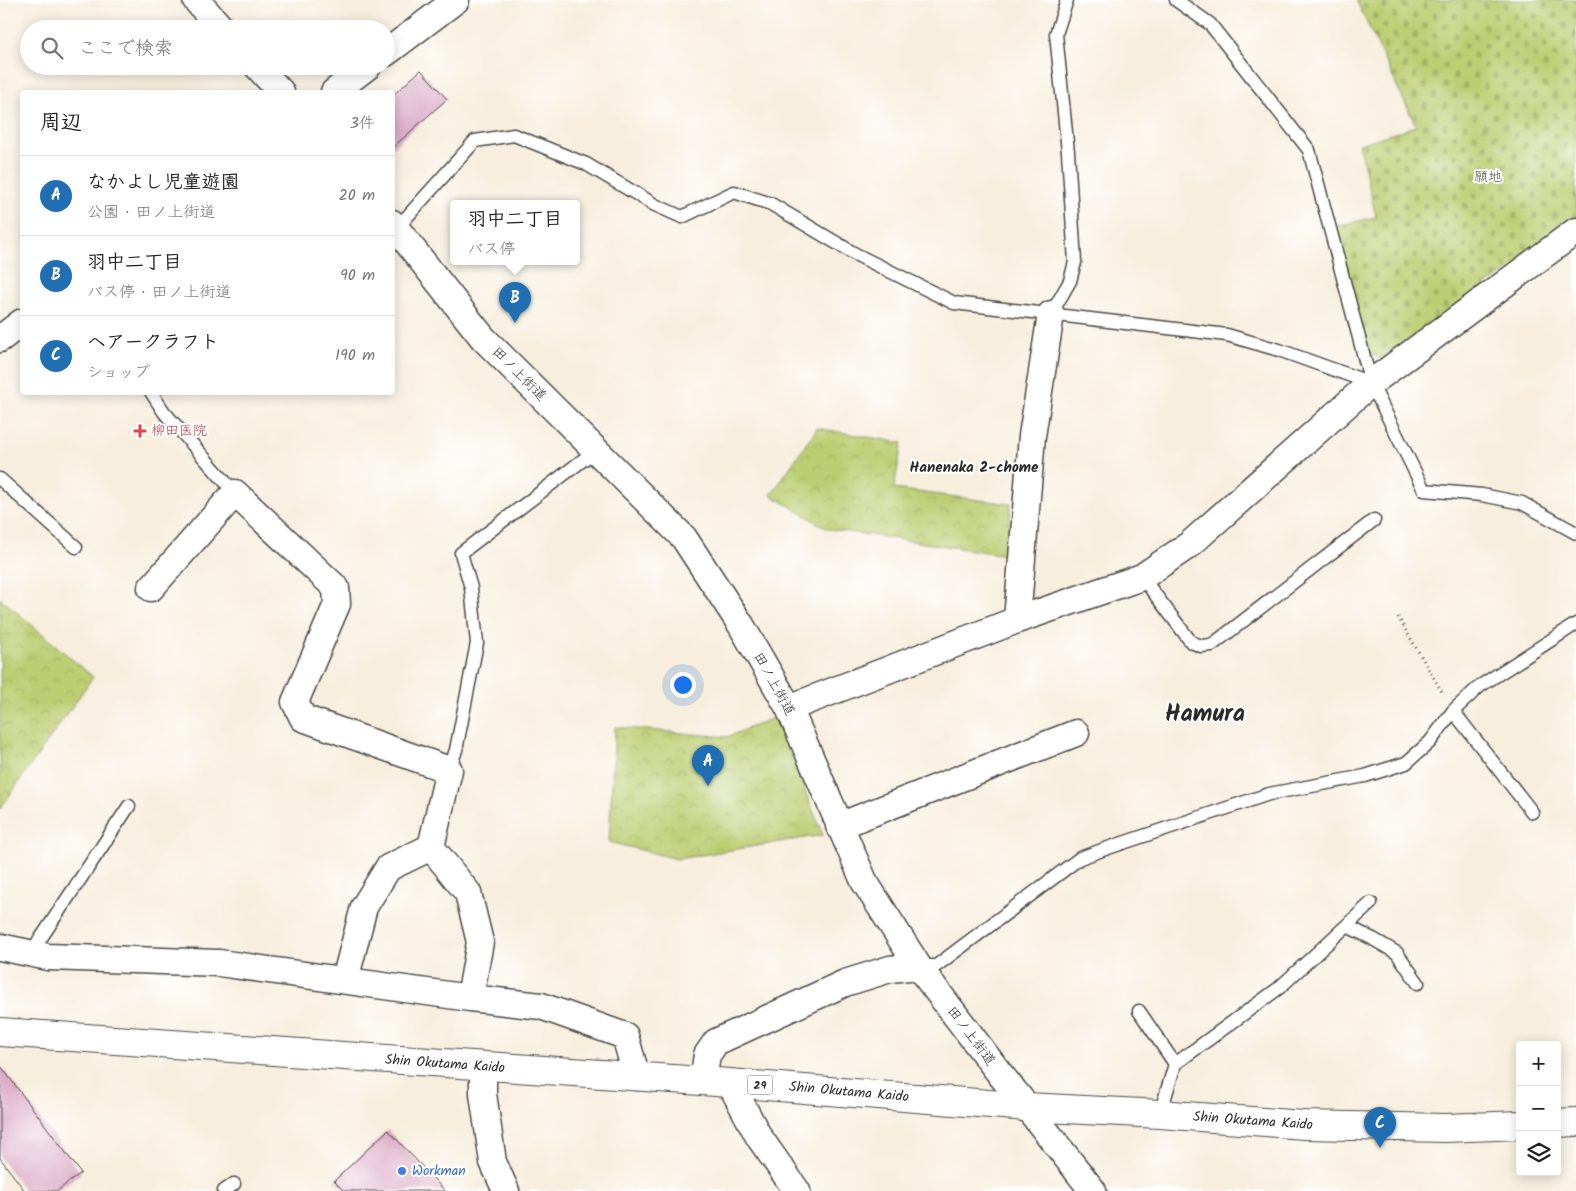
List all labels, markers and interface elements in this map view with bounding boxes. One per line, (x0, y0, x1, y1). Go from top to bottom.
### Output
search box (20, 20, 395, 75)
icon: search (38, 34, 66, 62)
text: ここで検索 (78, 34, 173, 64)
text: 周辺 (40, 107, 82, 140)
text: 3件 (350, 111, 375, 136)
park label: 願地 (1474, 166, 1502, 188)
text: なかよし児童遊園 (87, 168, 239, 198)
text: A (51, 183, 61, 208)
text: 20 m (339, 183, 375, 208)
text: 公園 · 田ノ上街道 (87, 200, 216, 225)
popup (450, 200, 580, 265)
text: 羽中二丁目 (467, 205, 563, 235)
text: バス停 (467, 237, 516, 262)
text: 羽中二丁目 (87, 248, 182, 278)
text: B (51, 263, 61, 288)
text: 90 m (340, 263, 375, 288)
text: バス停 · 田ノ上街道 (87, 280, 232, 305)
pin: B (499, 282, 531, 323)
text: ヘアークラフト (87, 328, 219, 358)
street label: 田ノ上街道 (486, 341, 552, 407)
text: C (51, 343, 61, 368)
text: 190 m (335, 343, 375, 368)
text: ショップ (87, 360, 150, 385)
place label: 柳田医院 (151, 420, 207, 442)
marker: 柳田医院 (133, 424, 147, 438)
district label: Hanenaka 2-chome (910, 456, 1039, 480)
street label: 田ノ上街道 (747, 648, 801, 720)
your location (670, 672, 696, 698)
district label: Hamura (1165, 695, 1245, 734)
pin: A (692, 745, 724, 786)
street label: 田ノ上街道 (941, 1001, 1001, 1071)
map controls (1516, 1041, 1561, 1176)
button: + (1516, 1041, 1561, 1086)
street label: Shin Okutama Kaido (384, 1049, 506, 1079)
road number: 29 (748, 1076, 772, 1094)
street label: Shin Okutama Kaido (788, 1076, 910, 1108)
button: − (1516, 1086, 1561, 1131)
street label: Shin Okutama Kaido (1192, 1106, 1314, 1136)
pin: C (1364, 1107, 1396, 1148)
button: layers (1516, 1131, 1561, 1176)
place label: Workman (412, 1160, 466, 1182)
marker: Workman (396, 1165, 408, 1177)

